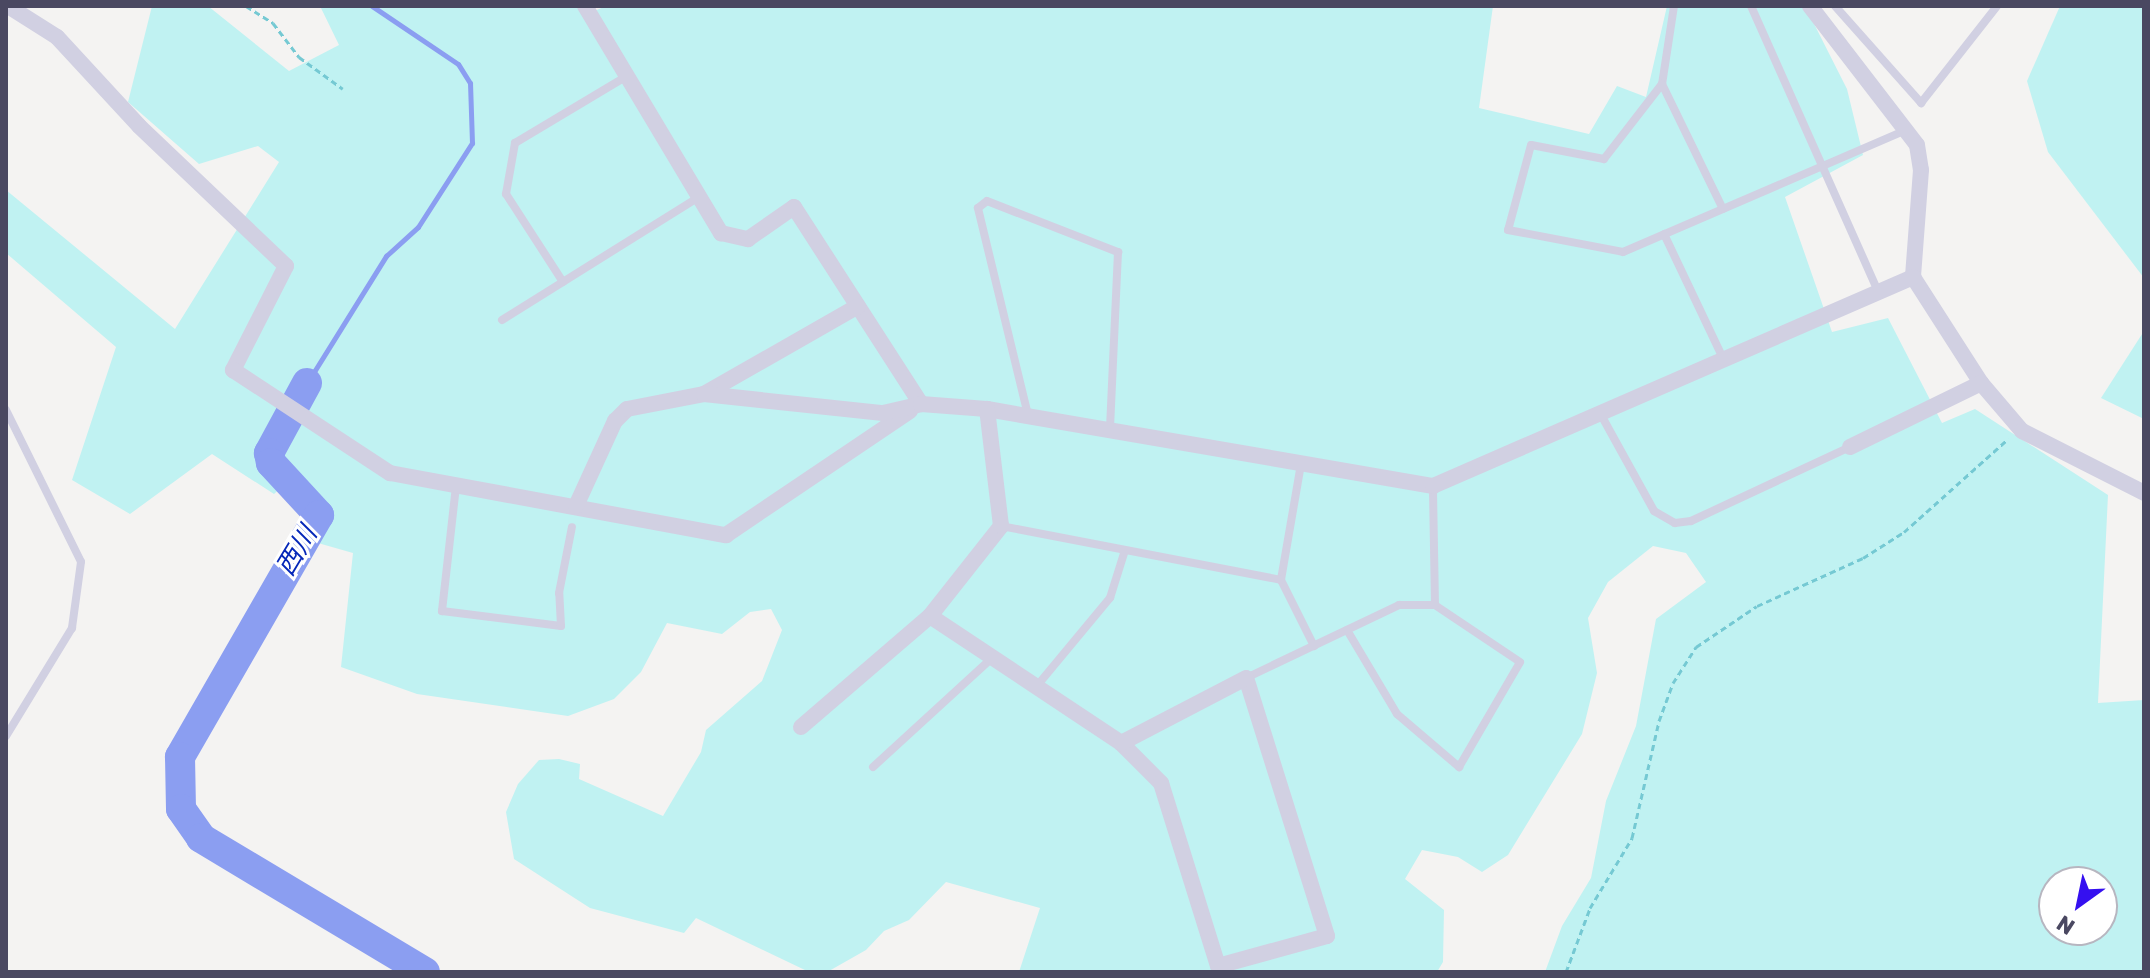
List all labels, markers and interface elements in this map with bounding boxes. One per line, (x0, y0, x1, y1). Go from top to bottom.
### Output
water label: 西川 (270, 521, 324, 581)
north arrow (2038, 866, 2118, 946)
text: N (2052, 909, 2080, 941)

